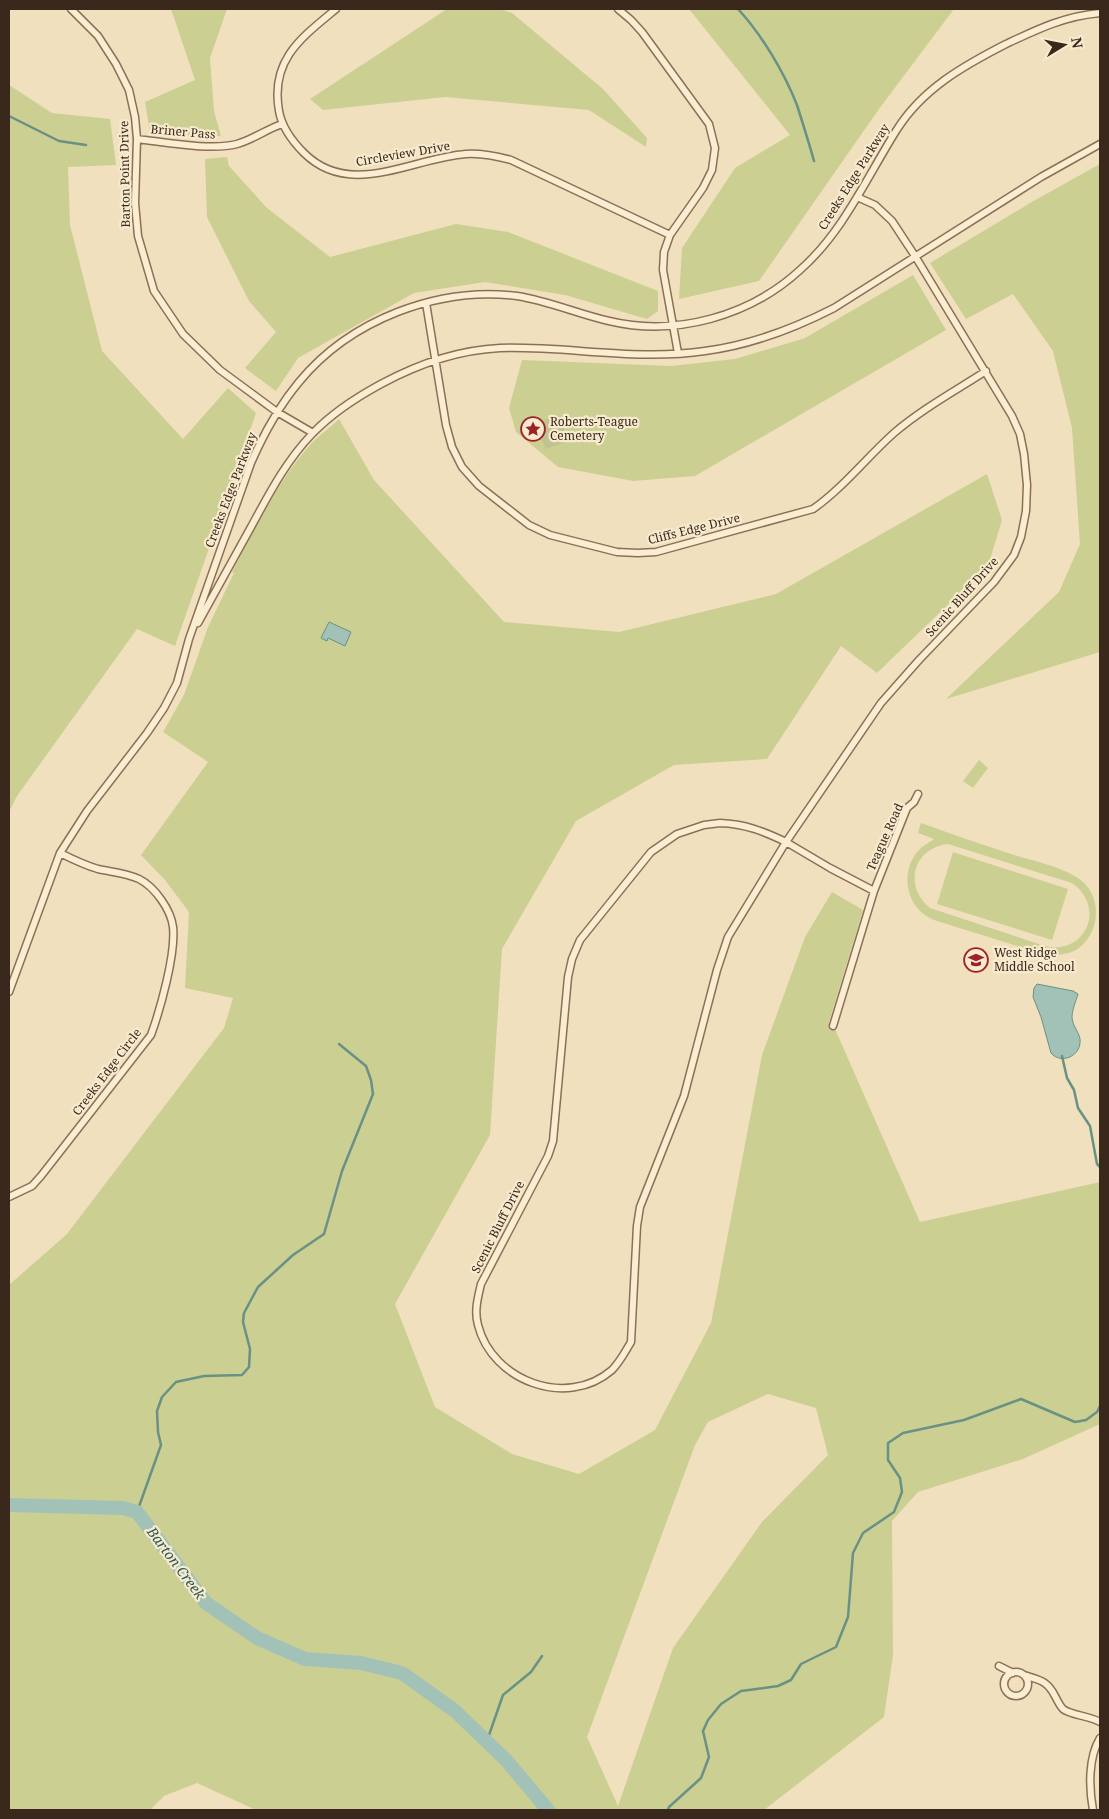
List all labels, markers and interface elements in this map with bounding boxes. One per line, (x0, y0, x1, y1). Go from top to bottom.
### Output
north arrow (1039, 20, 1089, 70)
text: N (1067, 36, 1088, 50)
street label: Barton Point Drive (115, 120, 134, 228)
street label: Briner Pass (150, 120, 216, 143)
street label: Creeks Edge Parkway (814, 120, 893, 233)
street label: Circleview Drive (355, 137, 451, 170)
place label: Roberts-Teague Cemetery (550, 413, 638, 444)
place icon: Roberts-Teague Cemetery (520, 416, 546, 442)
street label: Creeks Edge Parkway (201, 429, 261, 550)
street label: Cliffs Edge Drive (646, 509, 742, 548)
street label: Scenic Bluff Drive (921, 553, 1002, 640)
street label: Teague Road (862, 800, 907, 873)
place label: West Ridge Middle School (994, 944, 1075, 975)
school or university icon: West Ridge Middle School (963, 947, 989, 973)
street label: Creeks Edge Circle (68, 1025, 145, 1119)
street label: Scenic Bluff Drive (467, 1178, 528, 1276)
water label: Barton Creek (142, 1522, 210, 1604)

